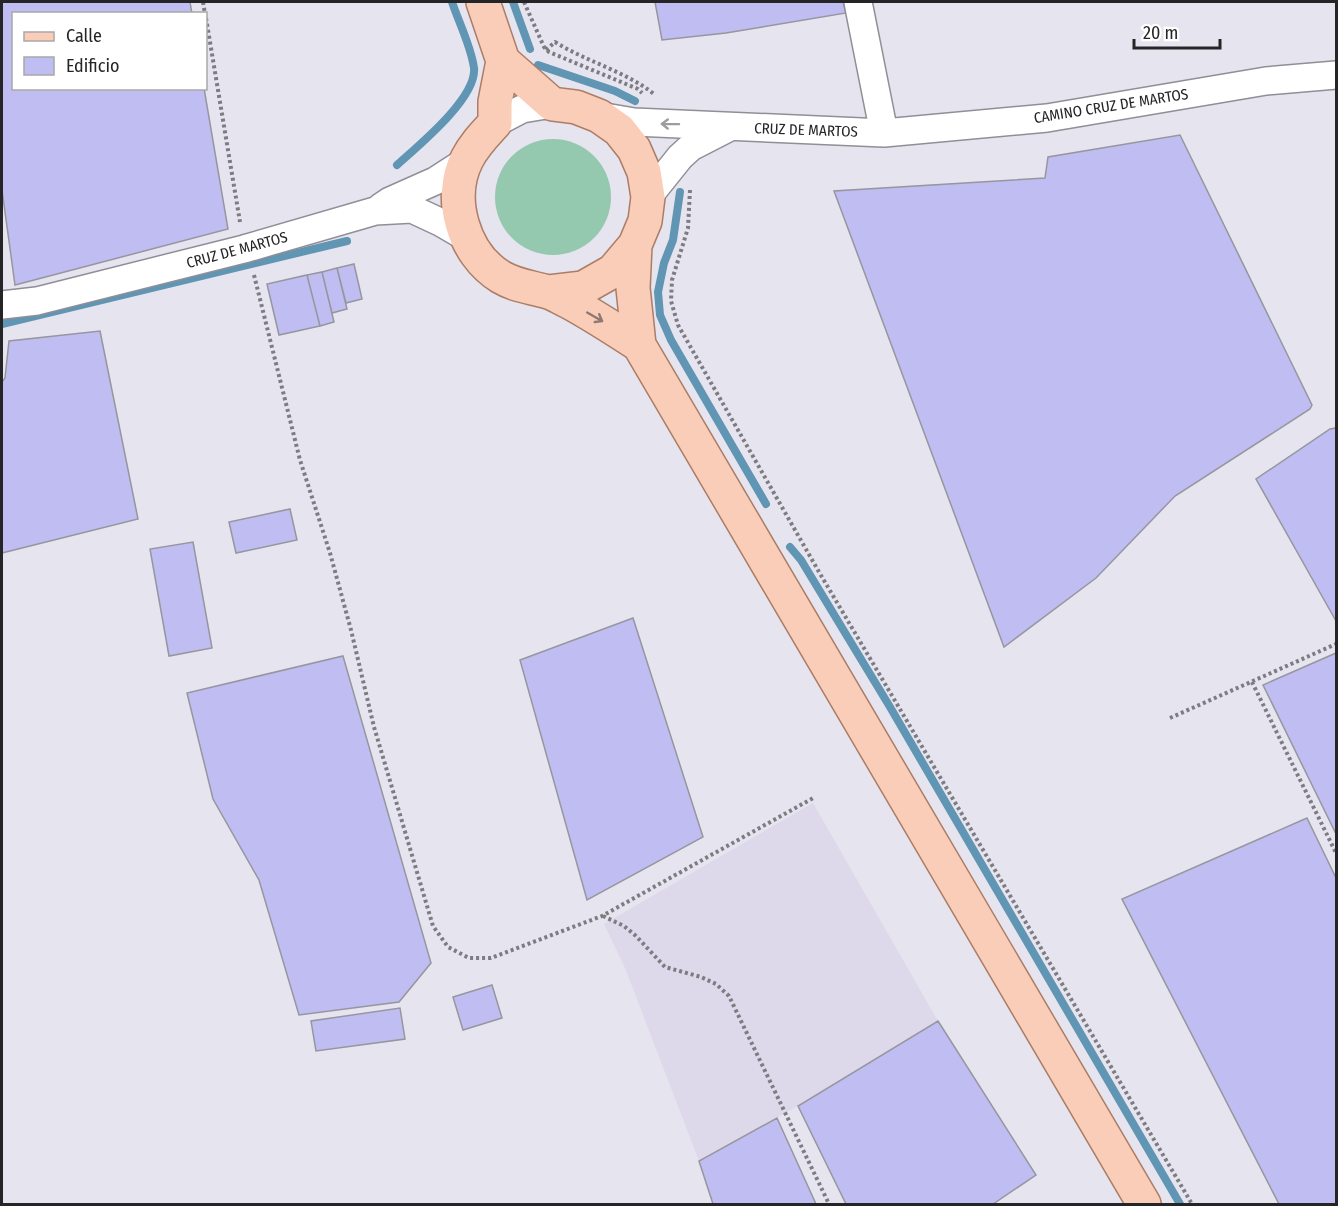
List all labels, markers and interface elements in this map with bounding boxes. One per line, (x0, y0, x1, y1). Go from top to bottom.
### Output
legend (12, 12, 207, 90)
scale bar (1134, 12, 1220, 50)
text: 20 m (1143, 22, 1178, 44)
text: Calle (66, 25, 102, 47)
text: Edificio (66, 55, 119, 77)
street label: CAMINO CRUZ DE MARTOS (1032, 85, 1190, 127)
one-way arrow (660, 118, 680, 130)
street label: CRUZ DE MARTOS (754, 119, 858, 141)
street label: CRUZ DE MARTOS (184, 228, 290, 272)
one-way arrow (586, 311, 603, 323)

